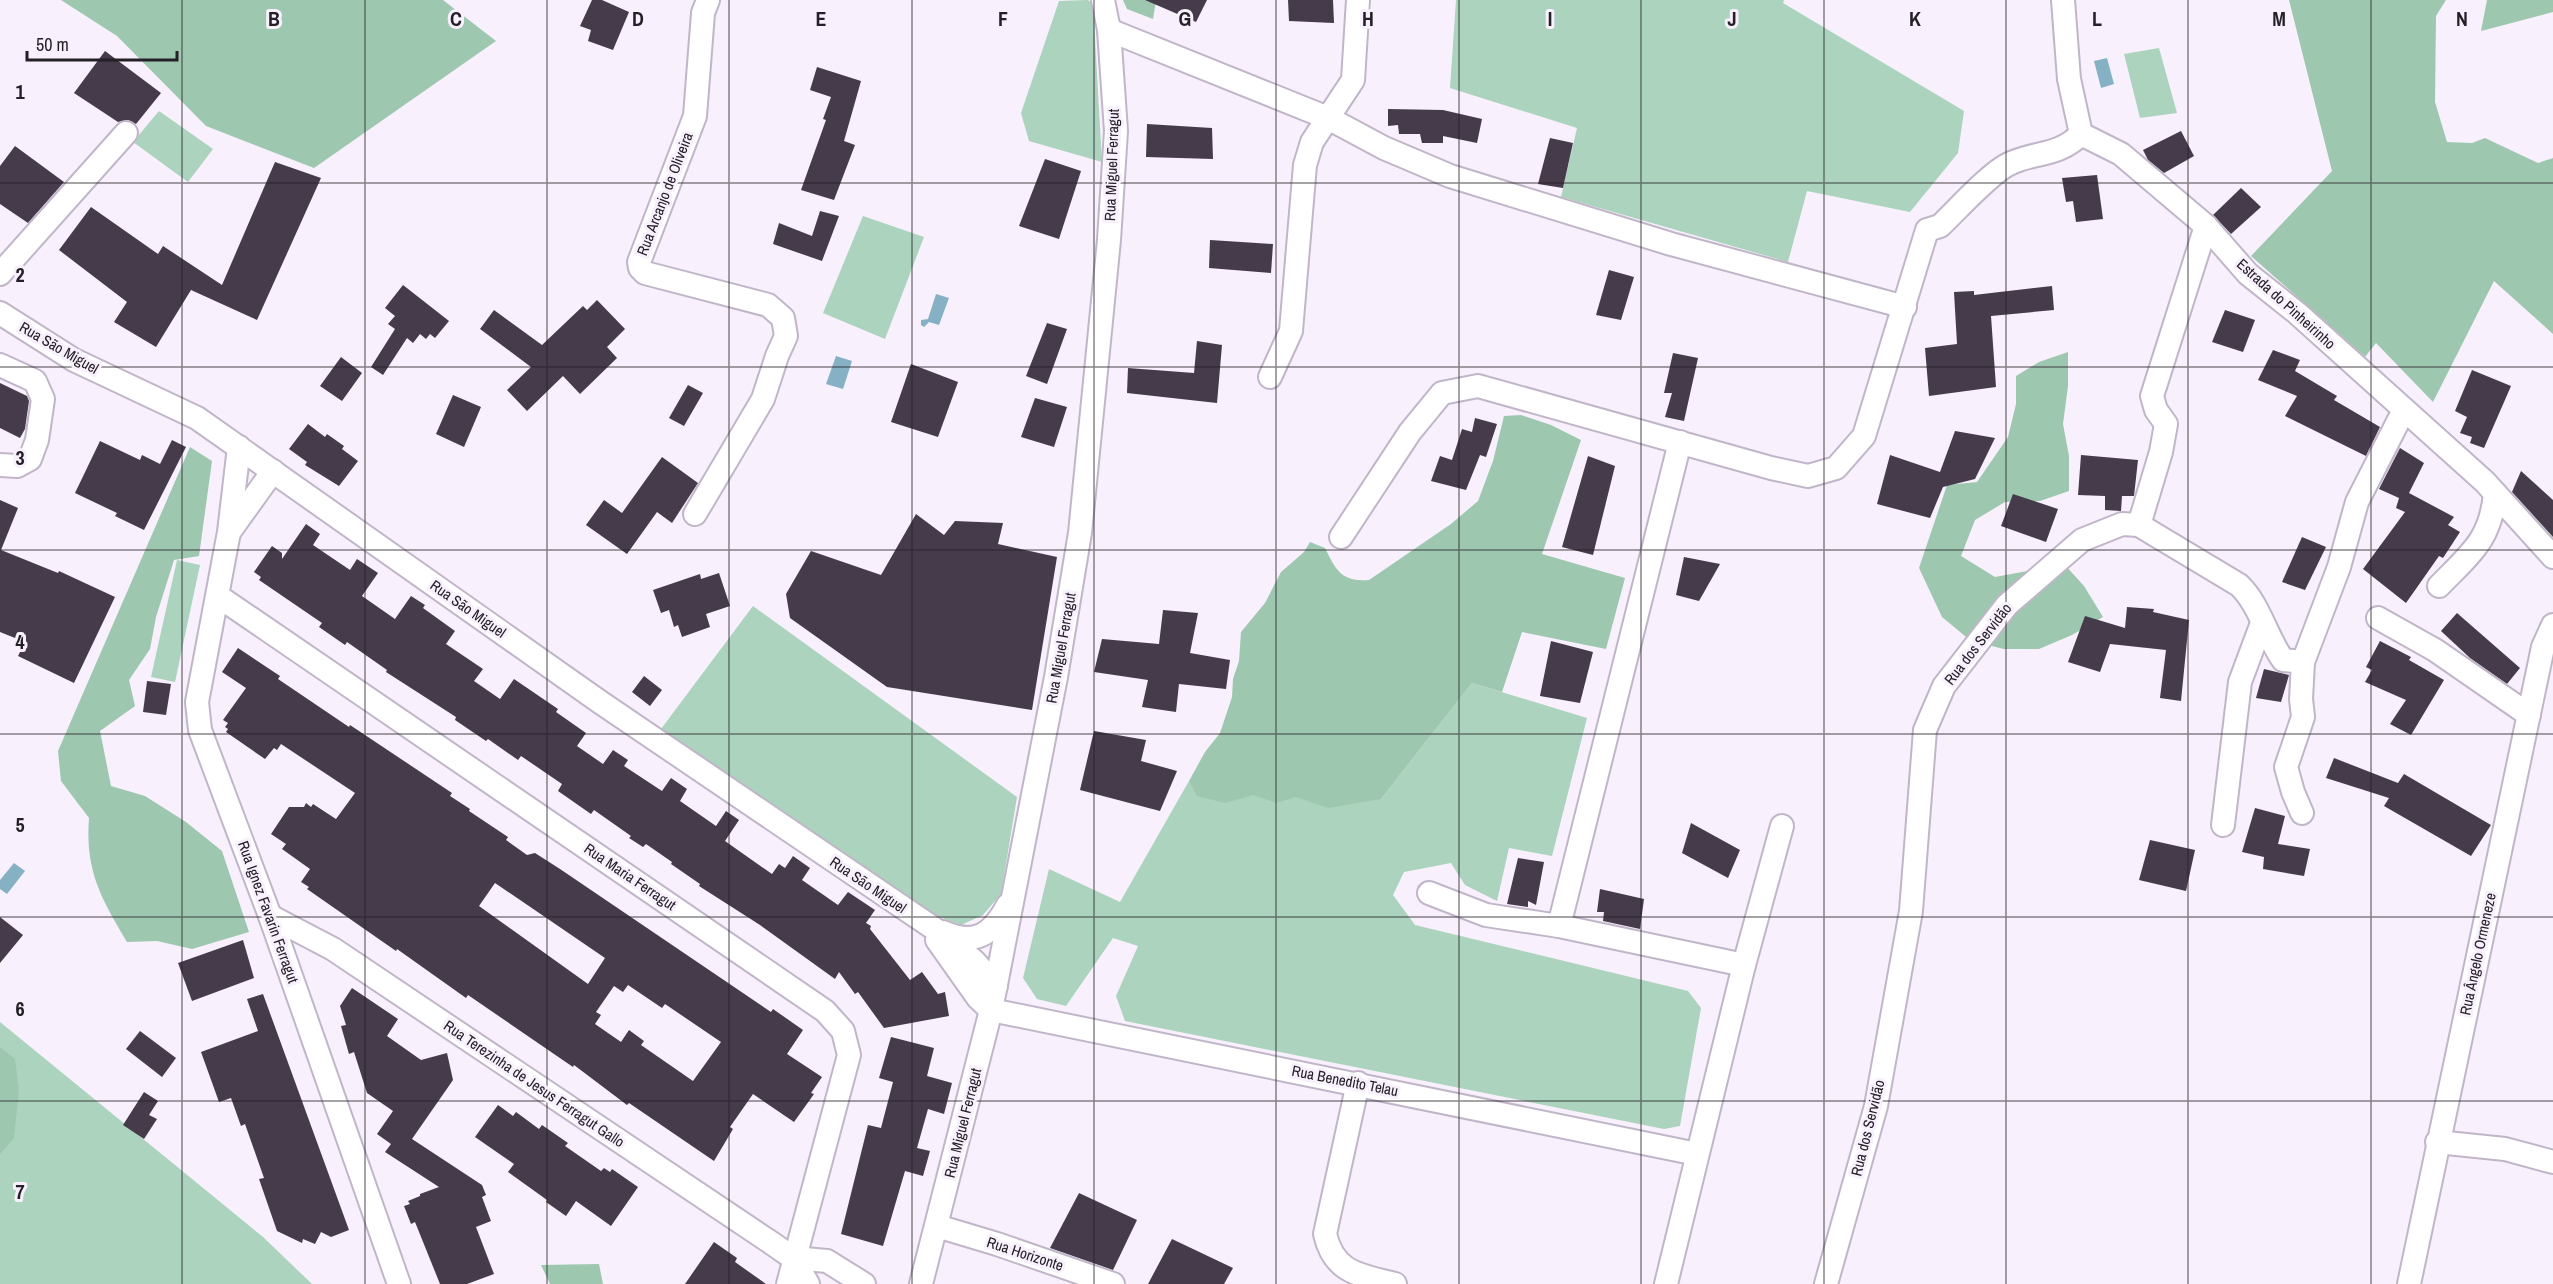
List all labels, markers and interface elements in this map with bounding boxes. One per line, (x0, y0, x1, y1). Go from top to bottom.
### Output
text: B (268, 5, 280, 32)
text: C (450, 5, 462, 32)
text: D (632, 5, 644, 32)
text: E (816, 5, 827, 32)
text: F (998, 5, 1008, 32)
text: G (1179, 5, 1191, 32)
text: H (1362, 5, 1374, 32)
text: I (1548, 5, 1552, 32)
text: J (1727, 5, 1737, 32)
text: K (1909, 5, 1921, 32)
text: L (2092, 5, 2102, 32)
text: M (2272, 5, 2286, 32)
text: N (2456, 5, 2468, 32)
scale bar (27, 24, 177, 62)
text: 50 m (36, 32, 69, 57)
text: 1 (15, 78, 25, 105)
street label: Rua Miguel Ferragut (1099, 108, 1124, 221)
street label: Rua Arcanjo de Oliveira (631, 129, 698, 259)
street label: Estrada do Pinheirinho (2232, 253, 2340, 354)
text: 2 (15, 261, 25, 288)
street label: Rua São Miguel (16, 316, 103, 379)
text: 3 (15, 444, 25, 471)
street label: Rua São Miguel (426, 575, 510, 642)
street label: Rua Miguel Ferragut (1040, 590, 1081, 705)
street label: Rua dos Servidão (1939, 598, 2016, 689)
text: 4 (15, 628, 25, 655)
text: 5 (15, 811, 25, 838)
street label: Rua Ignez Favarin Ferragut (233, 838, 304, 986)
street label: Rua Maria Ferragut (580, 838, 681, 915)
street label: Rua São Miguel (826, 851, 911, 918)
street label: Rua Ângelo Ormeneze (2454, 891, 2501, 1017)
text: 6 (15, 995, 25, 1022)
street label: Rua Terezinha de Jesus Ferragut Gallo (440, 1015, 629, 1152)
street label: Rua Benedito Telau (1290, 1060, 1400, 1101)
street label: Rua Miguel Ferragut (939, 1065, 986, 1180)
street label: Rua dos Servidão (1845, 1077, 1890, 1178)
text: 7 (15, 1178, 25, 1205)
street label: Rua Horizonte (984, 1231, 1066, 1276)

